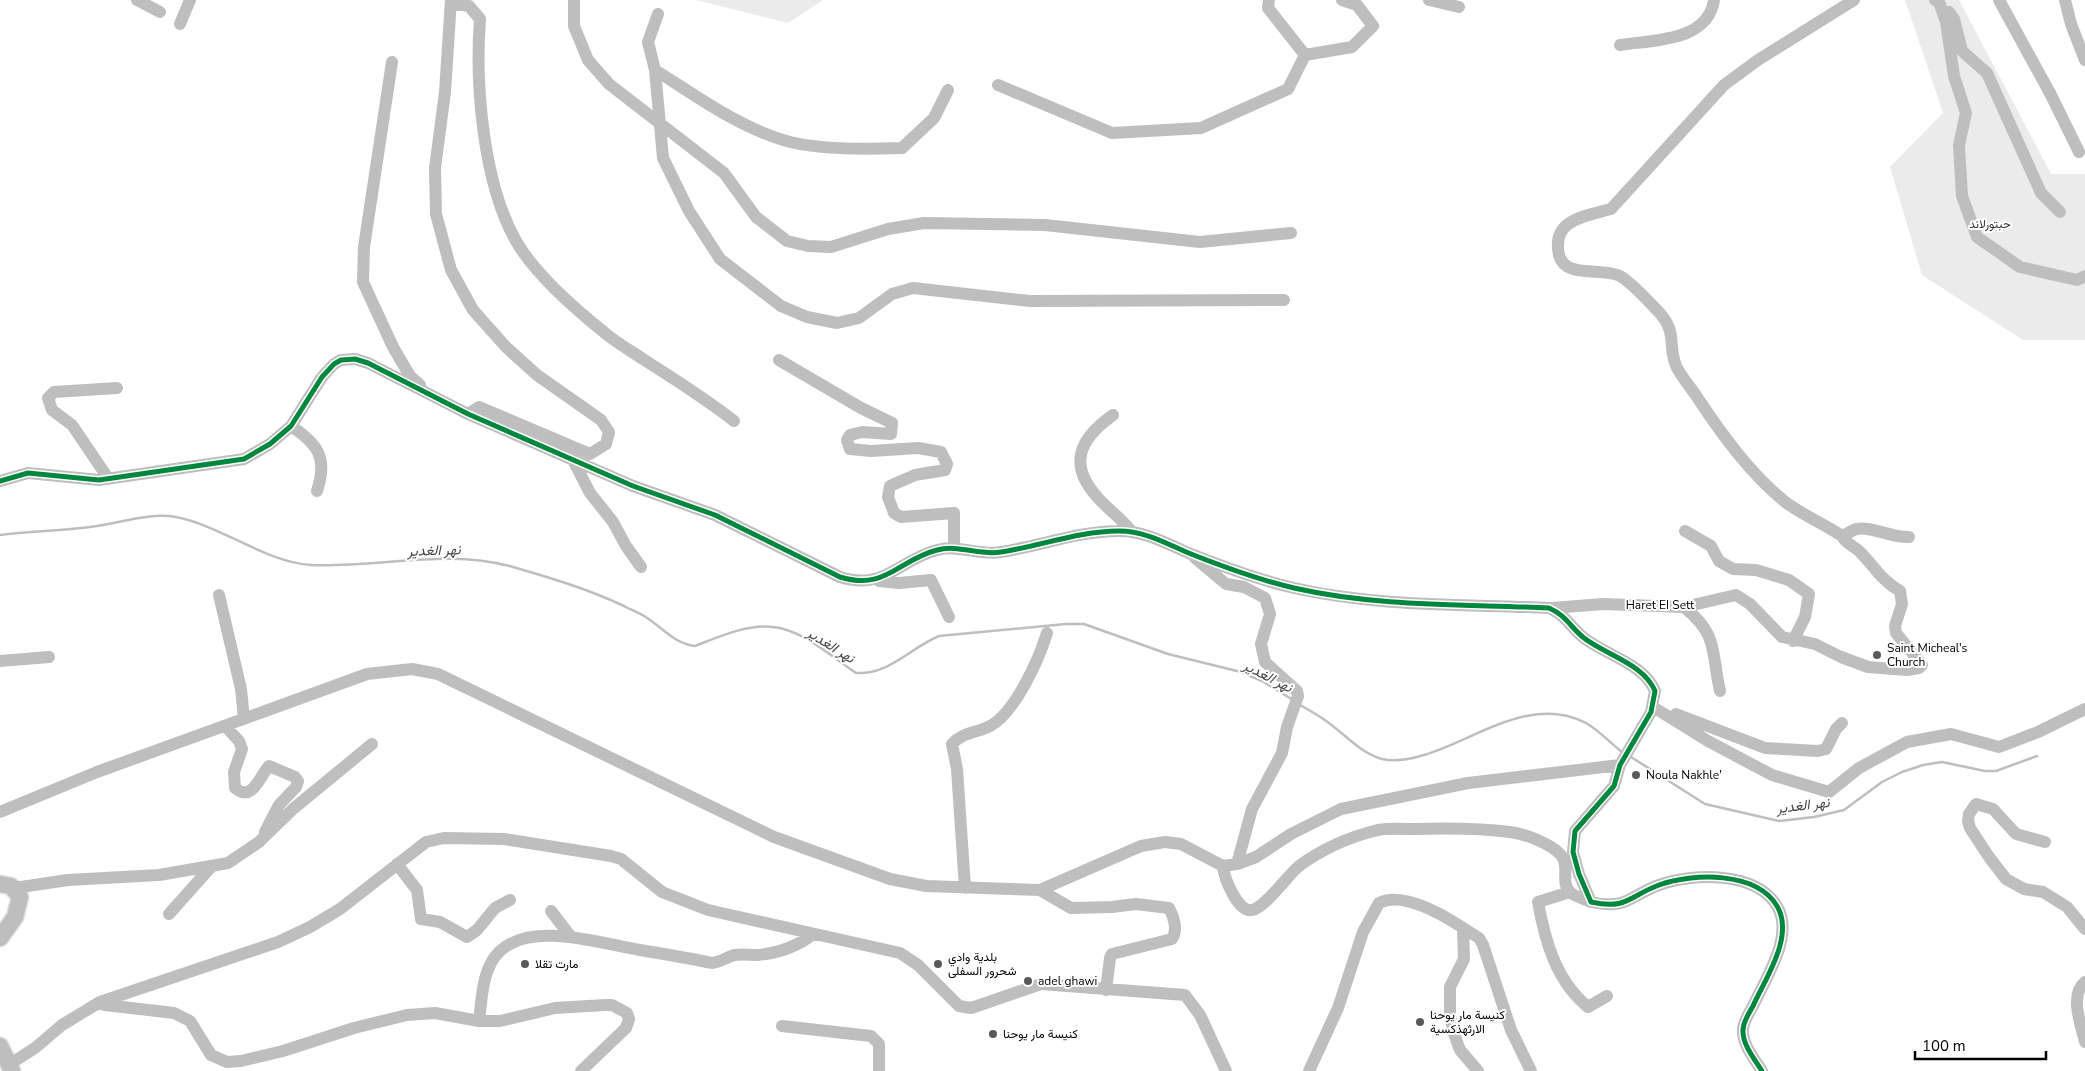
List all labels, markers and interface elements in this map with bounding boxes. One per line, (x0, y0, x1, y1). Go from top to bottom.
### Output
park label: حبتورلاند (1969, 216, 2011, 232)
water label: نهر الغدير (406, 540, 462, 561)
street label: Haret EI Sett (1626, 597, 1695, 613)
water label: نهر الغدير (802, 623, 859, 668)
place label: Saint Micheal's Church (1887, 640, 1968, 670)
marker: Saint Micheal's Church (1871, 649, 1883, 661)
water label: نهر الغدير (1239, 656, 1297, 697)
place label: Noula Nakhle' (1646, 767, 1722, 783)
marker: Noula Nakhle' (1630, 769, 1642, 781)
water label: نهر الغدير (1775, 793, 1831, 818)
place label: بلدية وادي شحرور السفلى (948, 949, 1017, 979)
place label: مارت تقلا (535, 956, 578, 972)
marker: مارت تقلا (519, 958, 531, 970)
marker: بلدية وادي شحرور السفلى (932, 958, 944, 970)
place label: adel ghawi (1038, 973, 1097, 989)
marker: adel ghawi (1022, 975, 1034, 987)
place label: كنيسة مار يوحنا الارثهذكسية (1430, 1007, 1505, 1037)
marker: كنيسة مار يوحنا الارثهذكسية (1414, 1016, 1426, 1028)
place label: كنيسة مار يوحنا (1003, 1026, 1078, 1042)
marker: كنيسة مار يوحنا (987, 1028, 999, 1040)
scale bar (1915, 1028, 2046, 1060)
text: 100 m (1922, 1036, 1966, 1056)

